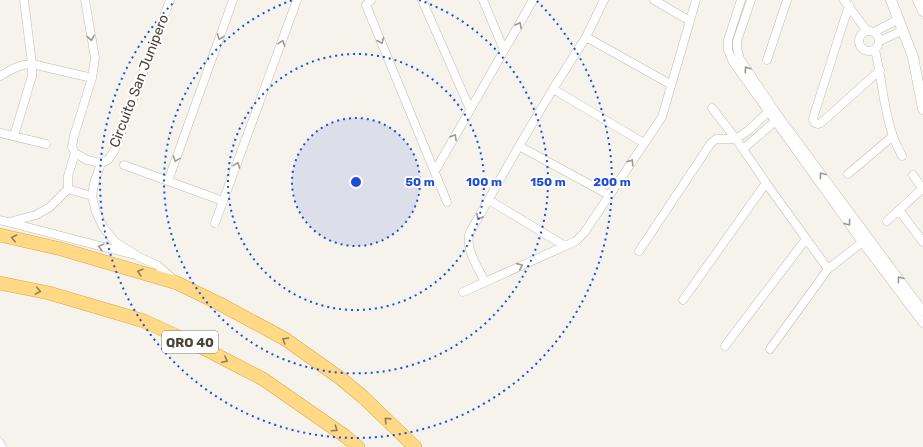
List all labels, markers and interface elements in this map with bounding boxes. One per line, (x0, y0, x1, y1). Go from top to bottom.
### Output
street label: Circuito San Junipero (106, 12, 172, 150)
one-way arrow (514, 22, 521, 29)
one-way arrow (216, 33, 224, 40)
one-way arrow (86, 35, 95, 42)
one-way arrow (376, 36, 384, 44)
one-way arrow (277, 39, 286, 46)
one-way arrow (744, 66, 752, 73)
one-way arrow (450, 134, 457, 142)
one-way arrow (172, 155, 180, 162)
one-way arrow (626, 159, 634, 166)
one-way arrow (232, 161, 240, 168)
one-way arrow (819, 172, 827, 179)
centre of rings (349, 175, 363, 189)
text: 50 m (405, 175, 435, 189)
text: 100 m (466, 175, 502, 189)
text: 150 m (530, 175, 566, 189)
text: 200 m (593, 175, 631, 189)
one-way arrow (476, 213, 484, 220)
one-way arrow (843, 219, 850, 226)
one-way arrow (11, 235, 18, 243)
one-way arrow (98, 243, 105, 251)
one-way arrow (517, 263, 524, 271)
one-way arrow (136, 268, 143, 277)
one-way arrow (898, 277, 905, 284)
one-way arrow (35, 286, 41, 294)
road number: QRO 40 (162, 331, 218, 353)
one-way arrow (282, 337, 289, 345)
one-way arrow (221, 355, 228, 363)
one-way arrow (384, 417, 392, 425)
one-way arrow (331, 424, 338, 432)

